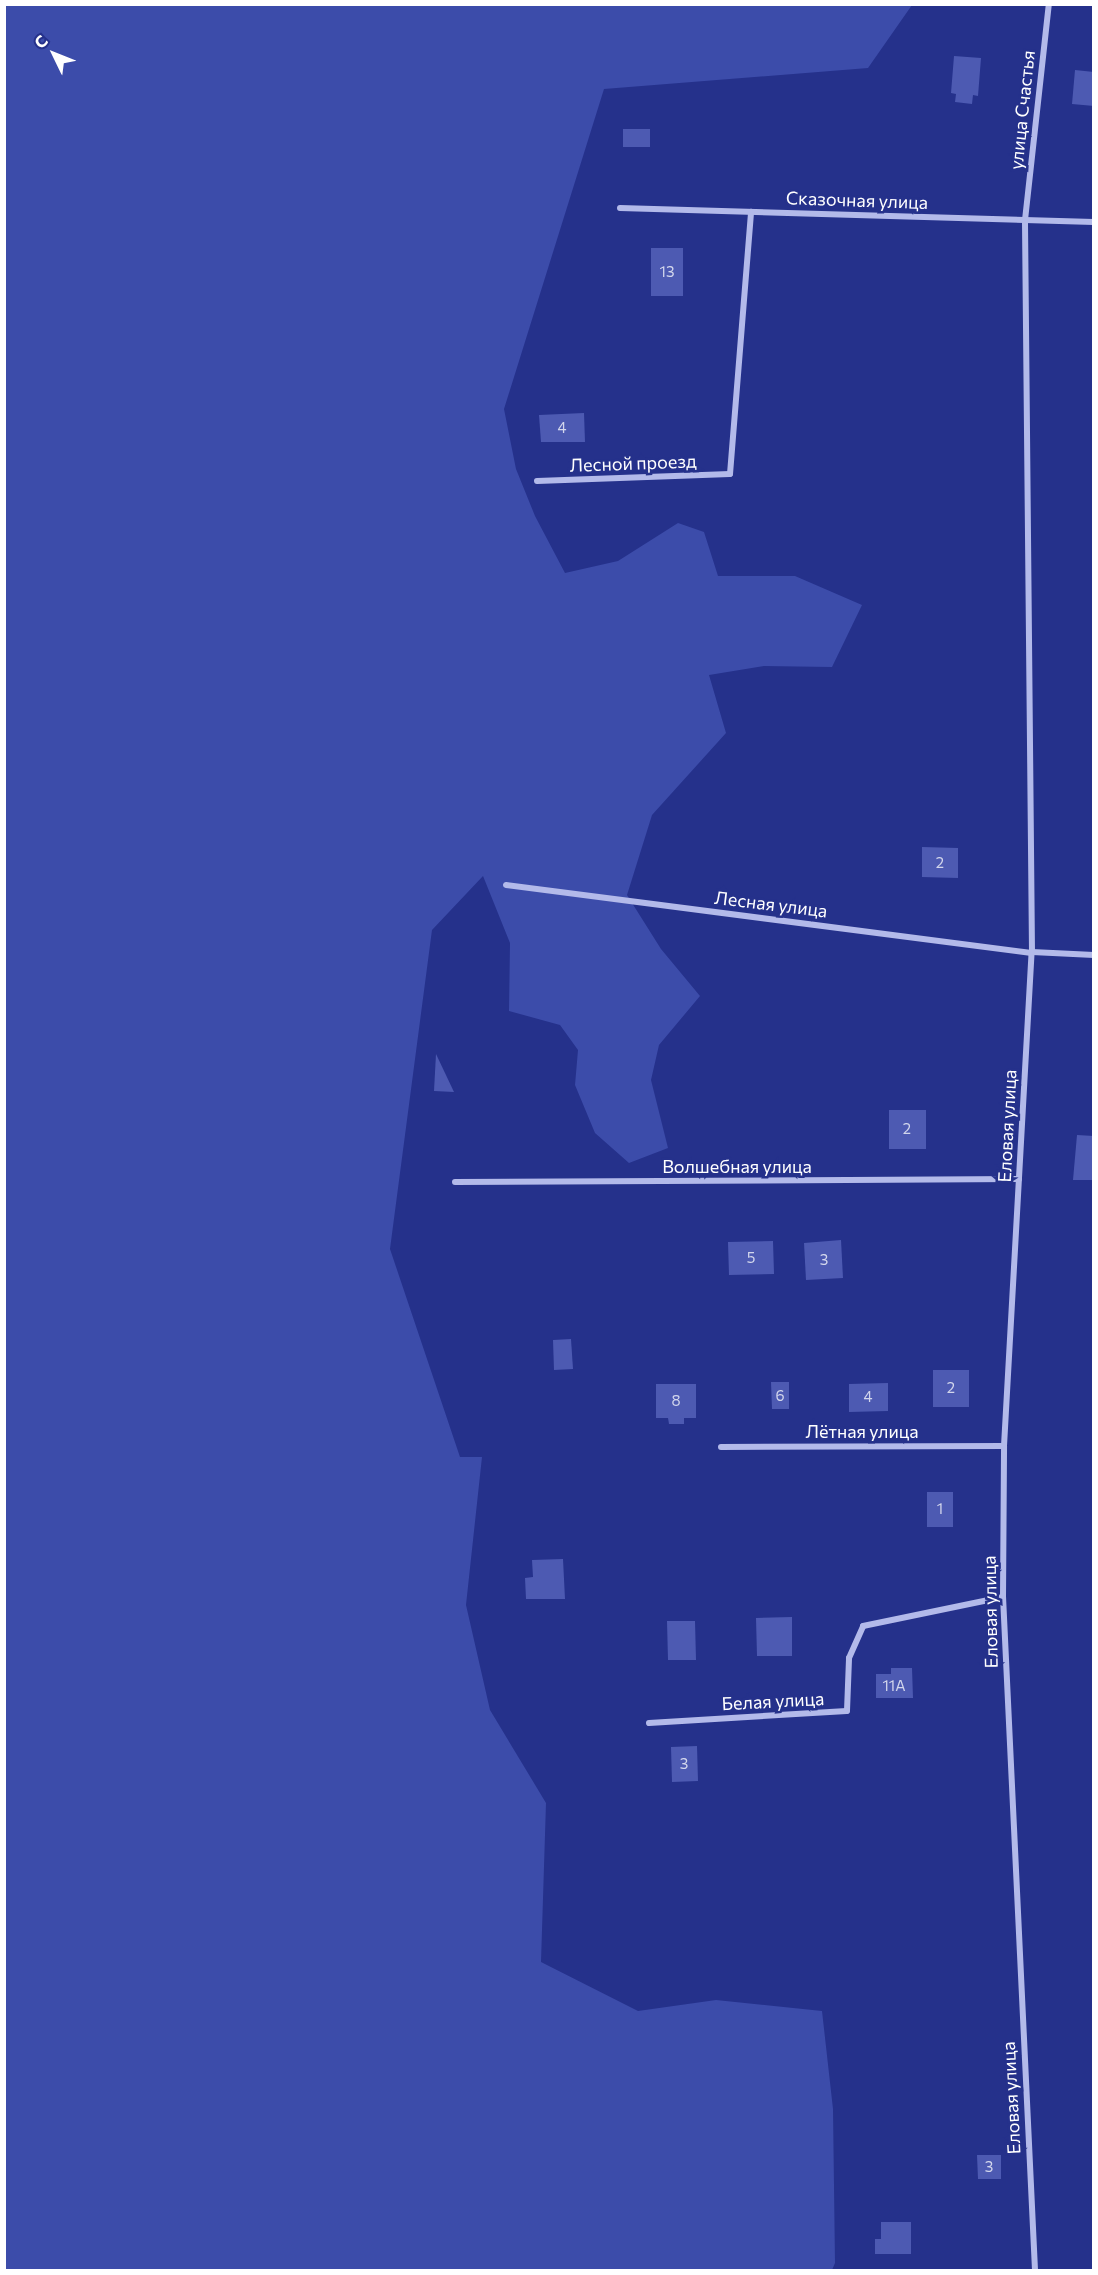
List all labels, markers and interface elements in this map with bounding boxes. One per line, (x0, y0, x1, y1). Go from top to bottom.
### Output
north arrow (24, 24, 84, 84)
text: С (30, 31, 51, 52)
street label: улица Счастья (1005, 49, 1039, 171)
street label: Сказочная улица (786, 187, 928, 213)
house number: 13 (660, 263, 674, 281)
house number: 4 (558, 419, 566, 437)
street label: Лесной проезд (569, 450, 697, 476)
house number: 2 (936, 854, 944, 872)
street label: Лесная улица (713, 886, 829, 922)
street label: Еловая улица (993, 1069, 1021, 1183)
house number: 2 (903, 1120, 911, 1138)
street label: Волшебная улица (662, 1155, 812, 1177)
house number: 5 (747, 1249, 755, 1267)
house number: 3 (820, 1251, 828, 1269)
house number: 2 (947, 1379, 955, 1397)
house number: 6 (775, 1387, 785, 1405)
house number: 4 (864, 1388, 872, 1406)
house number: 8 (671, 1392, 681, 1410)
street label: Лётная улица (805, 1420, 919, 1442)
house number: 1 (937, 1500, 943, 1518)
street label: Еловая улица (978, 1555, 1002, 1669)
house number: 11А (882, 1677, 906, 1695)
street label: Белая улица (721, 1688, 825, 1714)
house number: 3 (680, 1755, 688, 1773)
street label: Еловая улица (997, 2041, 1025, 2155)
house number: 3 (985, 2158, 993, 2176)

